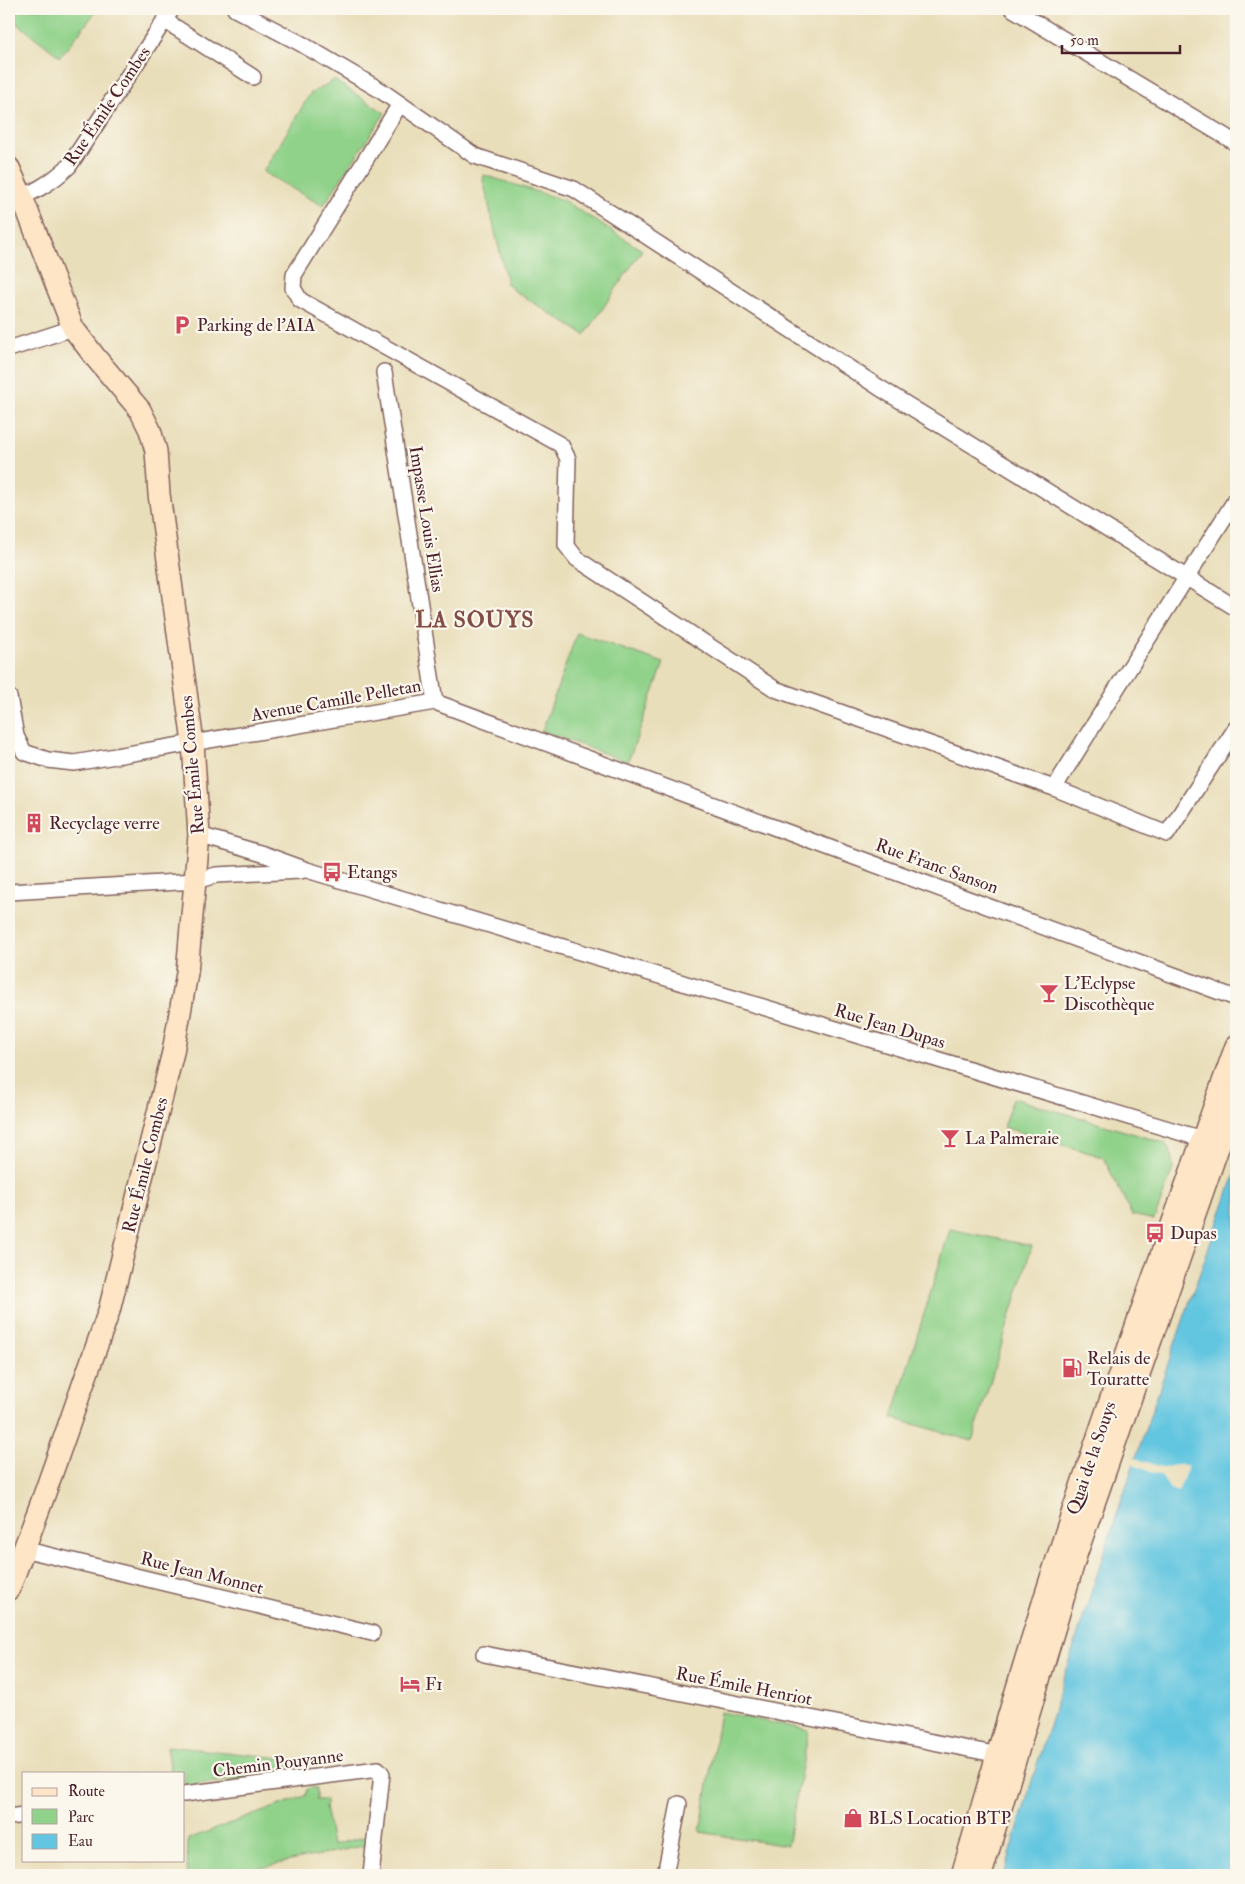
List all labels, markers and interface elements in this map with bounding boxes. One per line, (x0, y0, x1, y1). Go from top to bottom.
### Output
scale bar (1062, 22, 1180, 54)
text: 50 m (1070, 31, 1099, 50)
street label: Rue Émile Combes (59, 42, 156, 170)
parking icon: Parking de l'AIA (171, 314, 193, 336)
place label: Parking de l'AIA (197, 314, 316, 337)
street label: Impasse Louis Ellias (404, 444, 449, 594)
district label: LA SOUYS (415, 606, 535, 634)
street label: Avenue Camille Pelletan (248, 674, 423, 727)
street label: Rue Émile Combes (175, 695, 210, 835)
building icon: Recyclage verre (23, 812, 45, 834)
place label: Recyclage verre (49, 812, 160, 835)
street label: Rue Franc Sanson (872, 834, 1002, 899)
bus stop icon: Etangs (321, 861, 343, 883)
place label: Etangs (347, 861, 398, 884)
place label: L'Eclypse Discothèque (1064, 972, 1155, 1016)
bar icon: L'Eclypse Discothèque (1038, 982, 1060, 1004)
street label: Rue Jean Dupas (832, 999, 948, 1054)
street label: Rue Émile Combes (117, 1095, 173, 1235)
bar icon: La Palmeraie (939, 1127, 961, 1149)
place label: La Palmeraie (965, 1127, 1060, 1150)
bus stop icon: Dupas (1144, 1222, 1166, 1244)
place label: Dupas (1170, 1222, 1217, 1245)
place label: Relais de Touratte (1087, 1347, 1151, 1391)
fuel station icon: Relais de Touratte (1061, 1357, 1083, 1379)
street label: Quai de la Souys (1061, 1398, 1122, 1518)
street label: Rue Jean Monnet (138, 1547, 266, 1600)
street label: Rue Émile Henriot (674, 1662, 814, 1711)
hotel icon: F1 (399, 1673, 421, 1695)
place label: F1 (425, 1673, 443, 1696)
street label: Chemin Pouyanne (211, 1744, 345, 1783)
legend (22, 1772, 185, 1862)
text: Route (68, 1782, 105, 1801)
shop icon: BLS Location BTP (842, 1807, 864, 1829)
place label: BLS Location BTP (868, 1807, 1011, 1830)
text: Parc (68, 1808, 94, 1827)
text: Eau (68, 1832, 93, 1851)

